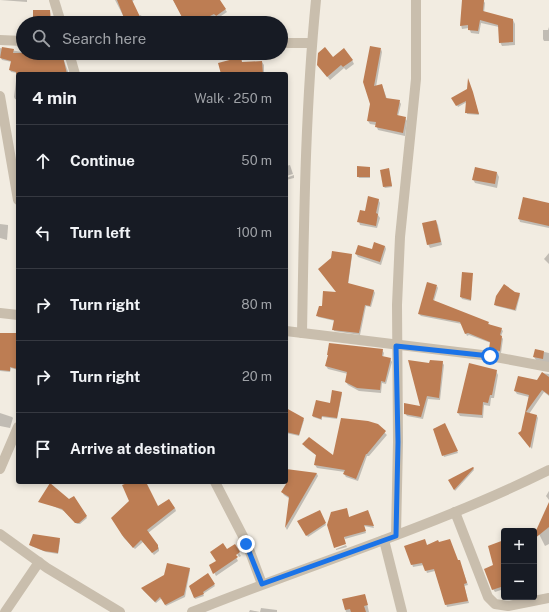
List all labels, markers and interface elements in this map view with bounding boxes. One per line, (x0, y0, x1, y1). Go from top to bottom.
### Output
search box (16, 16, 288, 60)
icon: search (30, 27, 52, 49)
text: Search here (62, 30, 146, 47)
text: 4 min (32, 88, 77, 108)
text: Walk · 250 m (194, 91, 272, 106)
icon: ahead (32, 150, 54, 172)
text: Continue (70, 152, 135, 169)
text: 50 m (241, 153, 272, 168)
icon: left (32, 222, 54, 244)
text: Turn left (70, 224, 131, 241)
text: 100 m (236, 225, 272, 240)
icon: right (32, 294, 54, 316)
text: Turn right (70, 296, 140, 313)
text: 80 m (241, 297, 272, 312)
route start (481, 347, 499, 365)
icon: right (32, 366, 54, 388)
text: Turn right (70, 368, 140, 385)
text: 20 m (242, 369, 272, 384)
icon: arrive (32, 438, 54, 460)
text: Arrive at destination (70, 440, 215, 457)
map controls (501, 528, 537, 600)
button: + (501, 528, 537, 564)
route end (237, 535, 255, 553)
button: − (501, 564, 537, 600)

